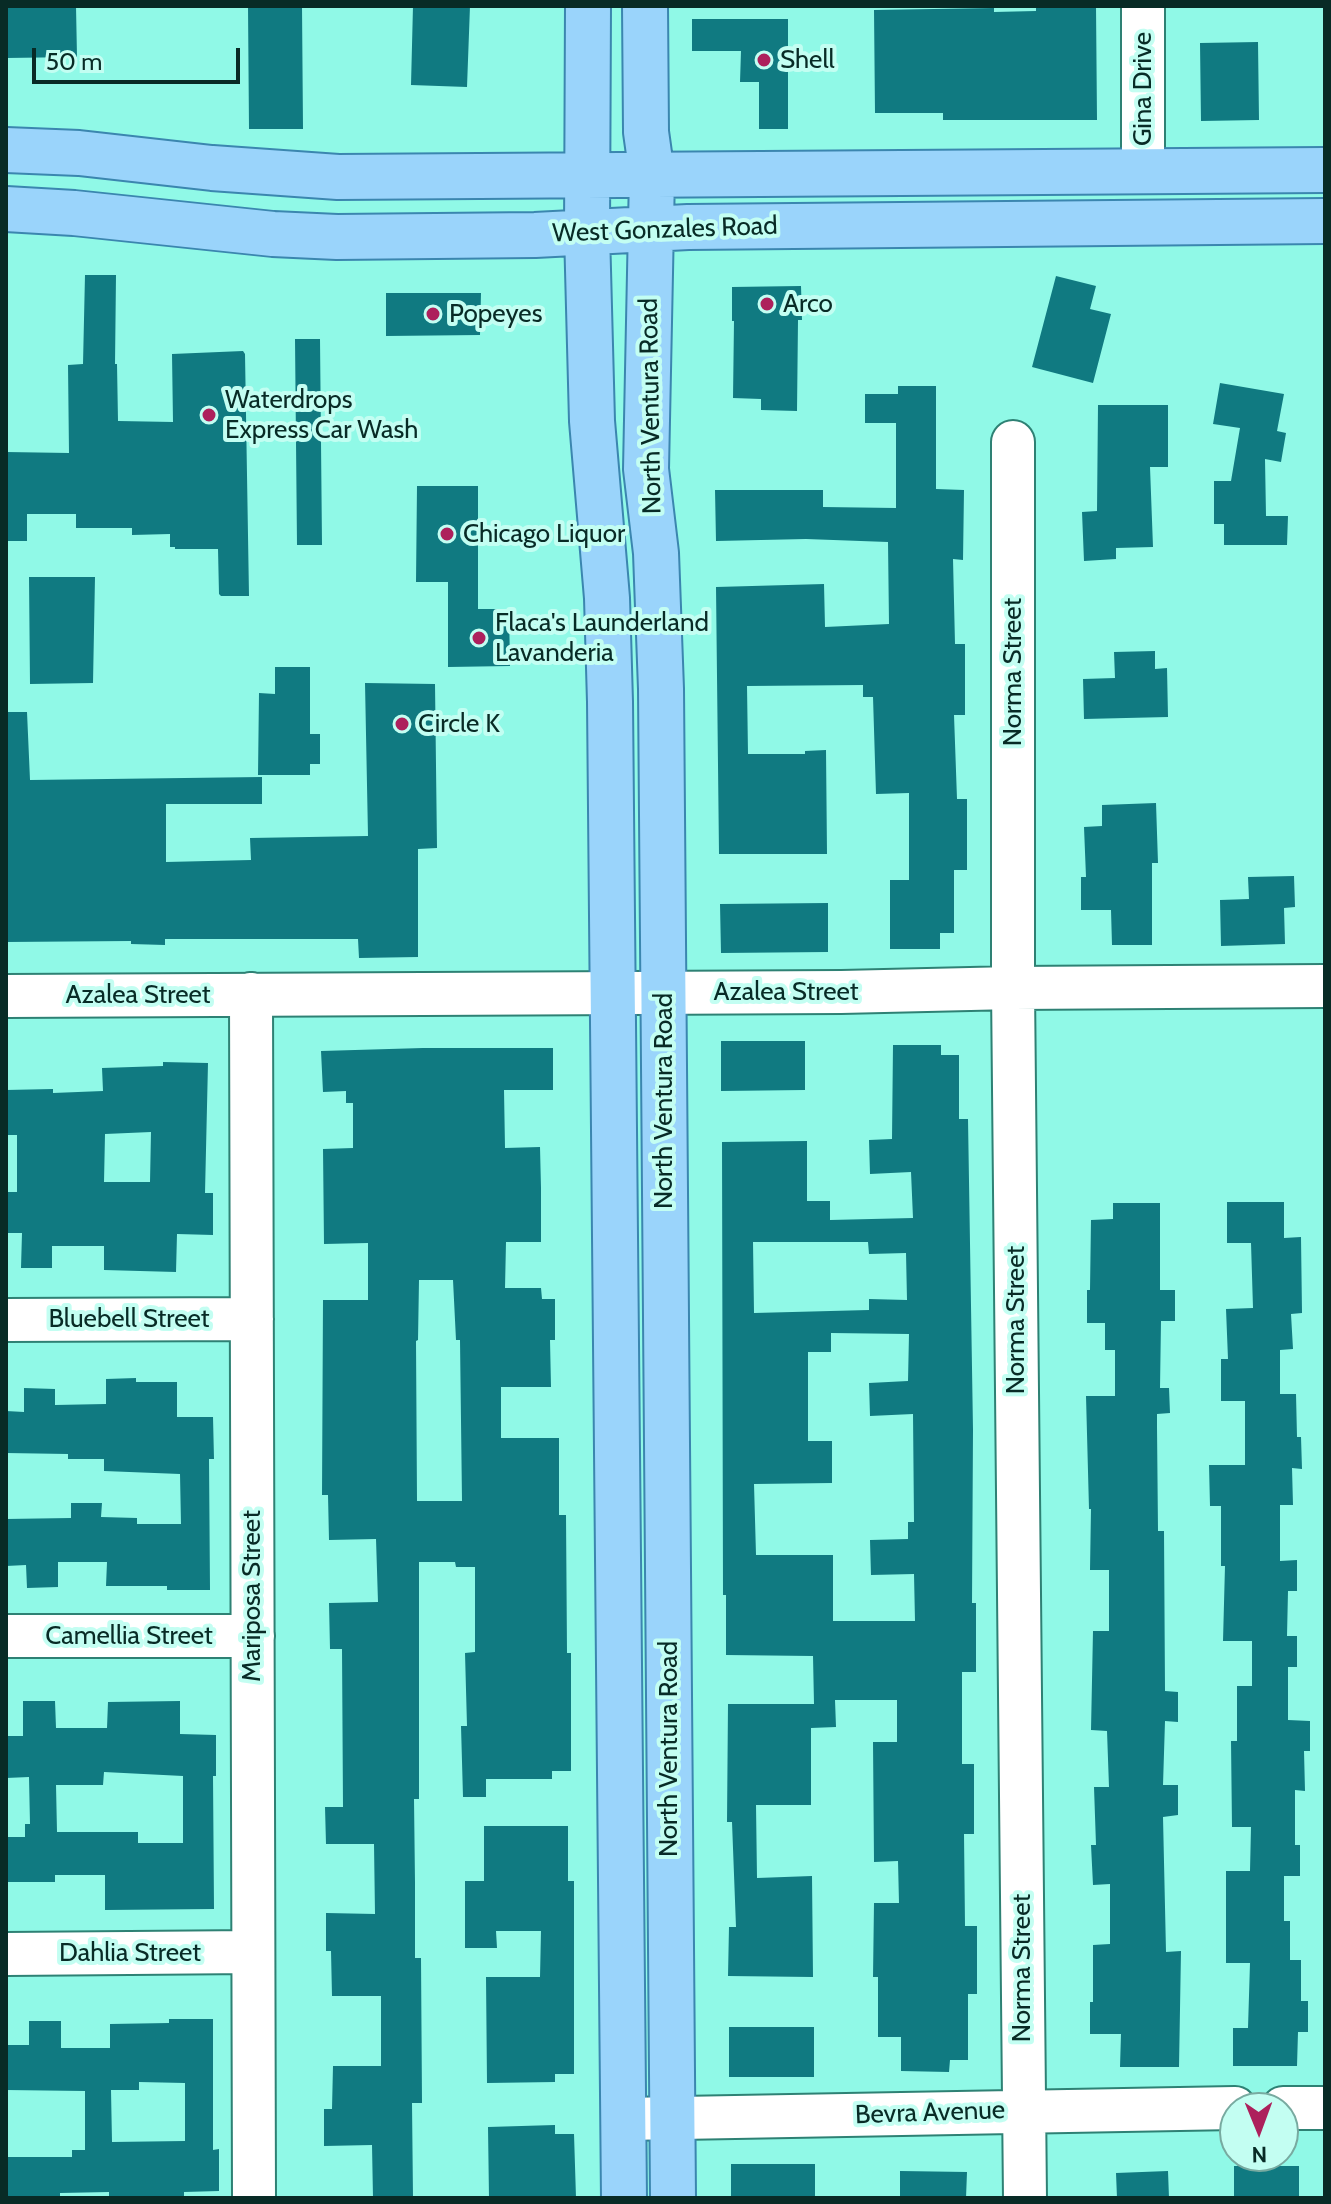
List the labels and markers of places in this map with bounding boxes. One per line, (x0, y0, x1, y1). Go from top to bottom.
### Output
place label: Shell (780, 44, 835, 76)
marker: Shell (755, 51, 773, 69)
place label: Arco (783, 288, 833, 320)
marker: Arco (758, 295, 776, 313)
place label: Popeyes (449, 298, 542, 330)
marker: Popeyes (424, 305, 442, 323)
place label: Waterdrops Express Car Wash (225, 384, 418, 446)
marker: Waterdrops Express Car Wash (200, 406, 218, 424)
place label: Chicago Liquor (463, 518, 625, 550)
marker: Chicago Liquor (438, 525, 456, 543)
place label: Flaca's Launderland Lavanderia (495, 607, 709, 668)
marker: Flaca's Launderland Lavanderia (470, 629, 488, 647)
place label: Circle K (418, 708, 500, 740)
marker: Circle K (393, 715, 411, 733)

